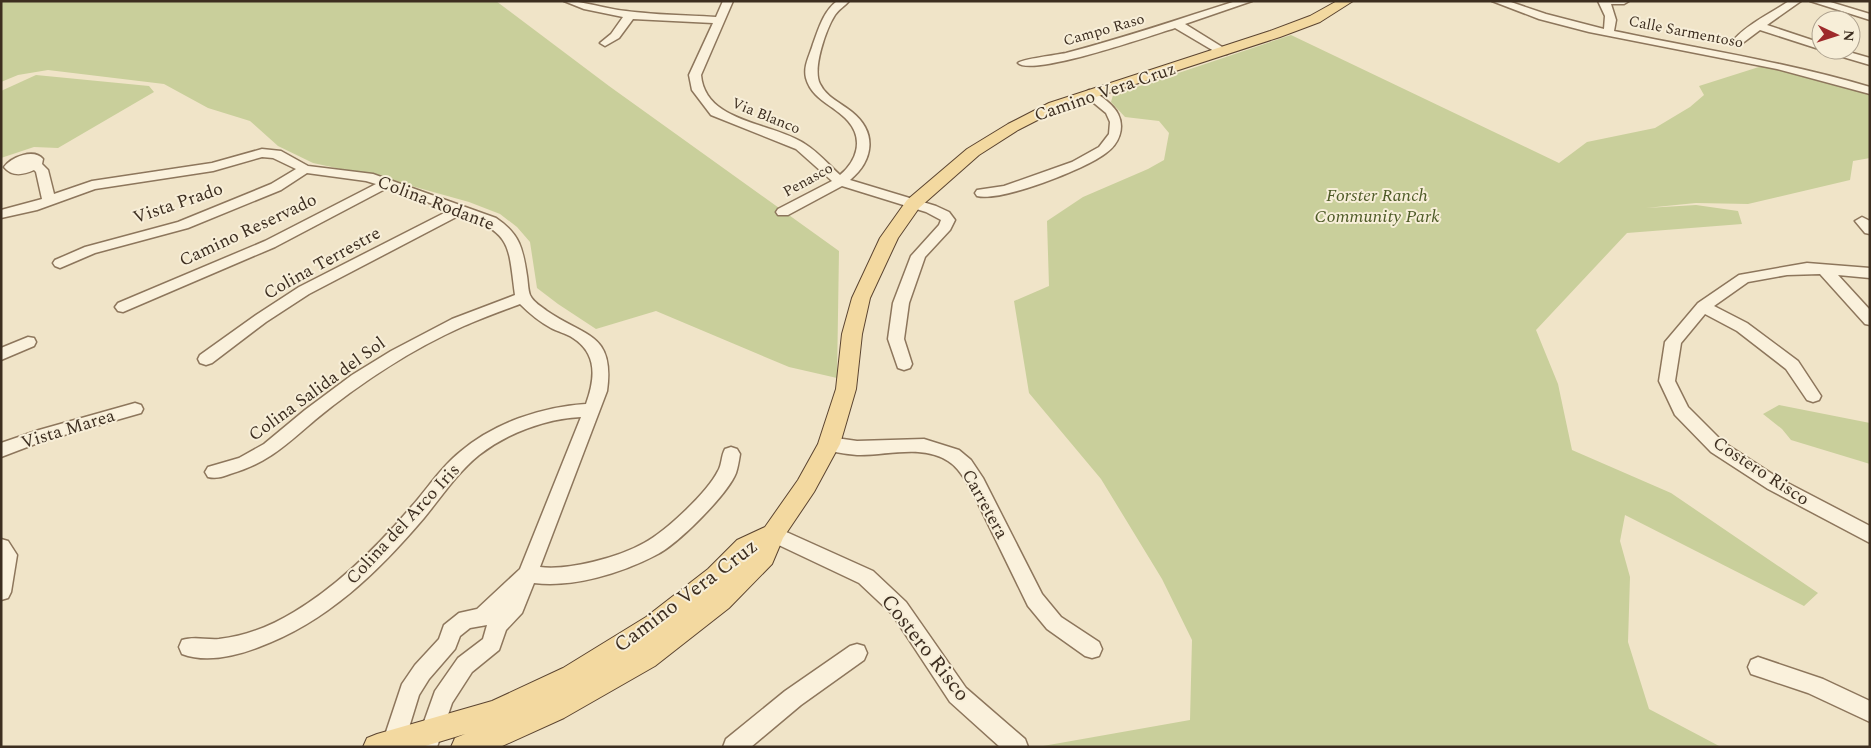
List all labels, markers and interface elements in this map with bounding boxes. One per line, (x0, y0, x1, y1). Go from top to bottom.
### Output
street label: Campo Raso (1061, 7, 1147, 53)
street label: Calle Sarmentoso (1627, 10, 1745, 54)
north arrow (1811, 10, 1861, 60)
text: N (1838, 29, 1859, 42)
street label: Camino Vera Cruz (1030, 55, 1180, 129)
street label: Via Blanco (728, 92, 804, 140)
street label: Penasco (779, 157, 837, 203)
street label: Colina Rodante (373, 168, 499, 238)
street label: Vista Prado (129, 175, 227, 231)
park label: Forster Ranch Community Park (1314, 182, 1440, 230)
street label: Camino Reservado (175, 186, 321, 274)
street label: Colina Terrestre (258, 220, 386, 306)
street label: Colina Salida del Sol (243, 330, 391, 448)
street label: Vista Marea (18, 402, 119, 456)
street label: Costero Risco (1707, 430, 1815, 512)
street label: Colina del Arco Iris (340, 457, 466, 591)
street label: Carretera (955, 464, 1015, 544)
street label: Camino Vera Cruz (607, 531, 765, 661)
street label: Costero Risco (873, 587, 977, 709)

